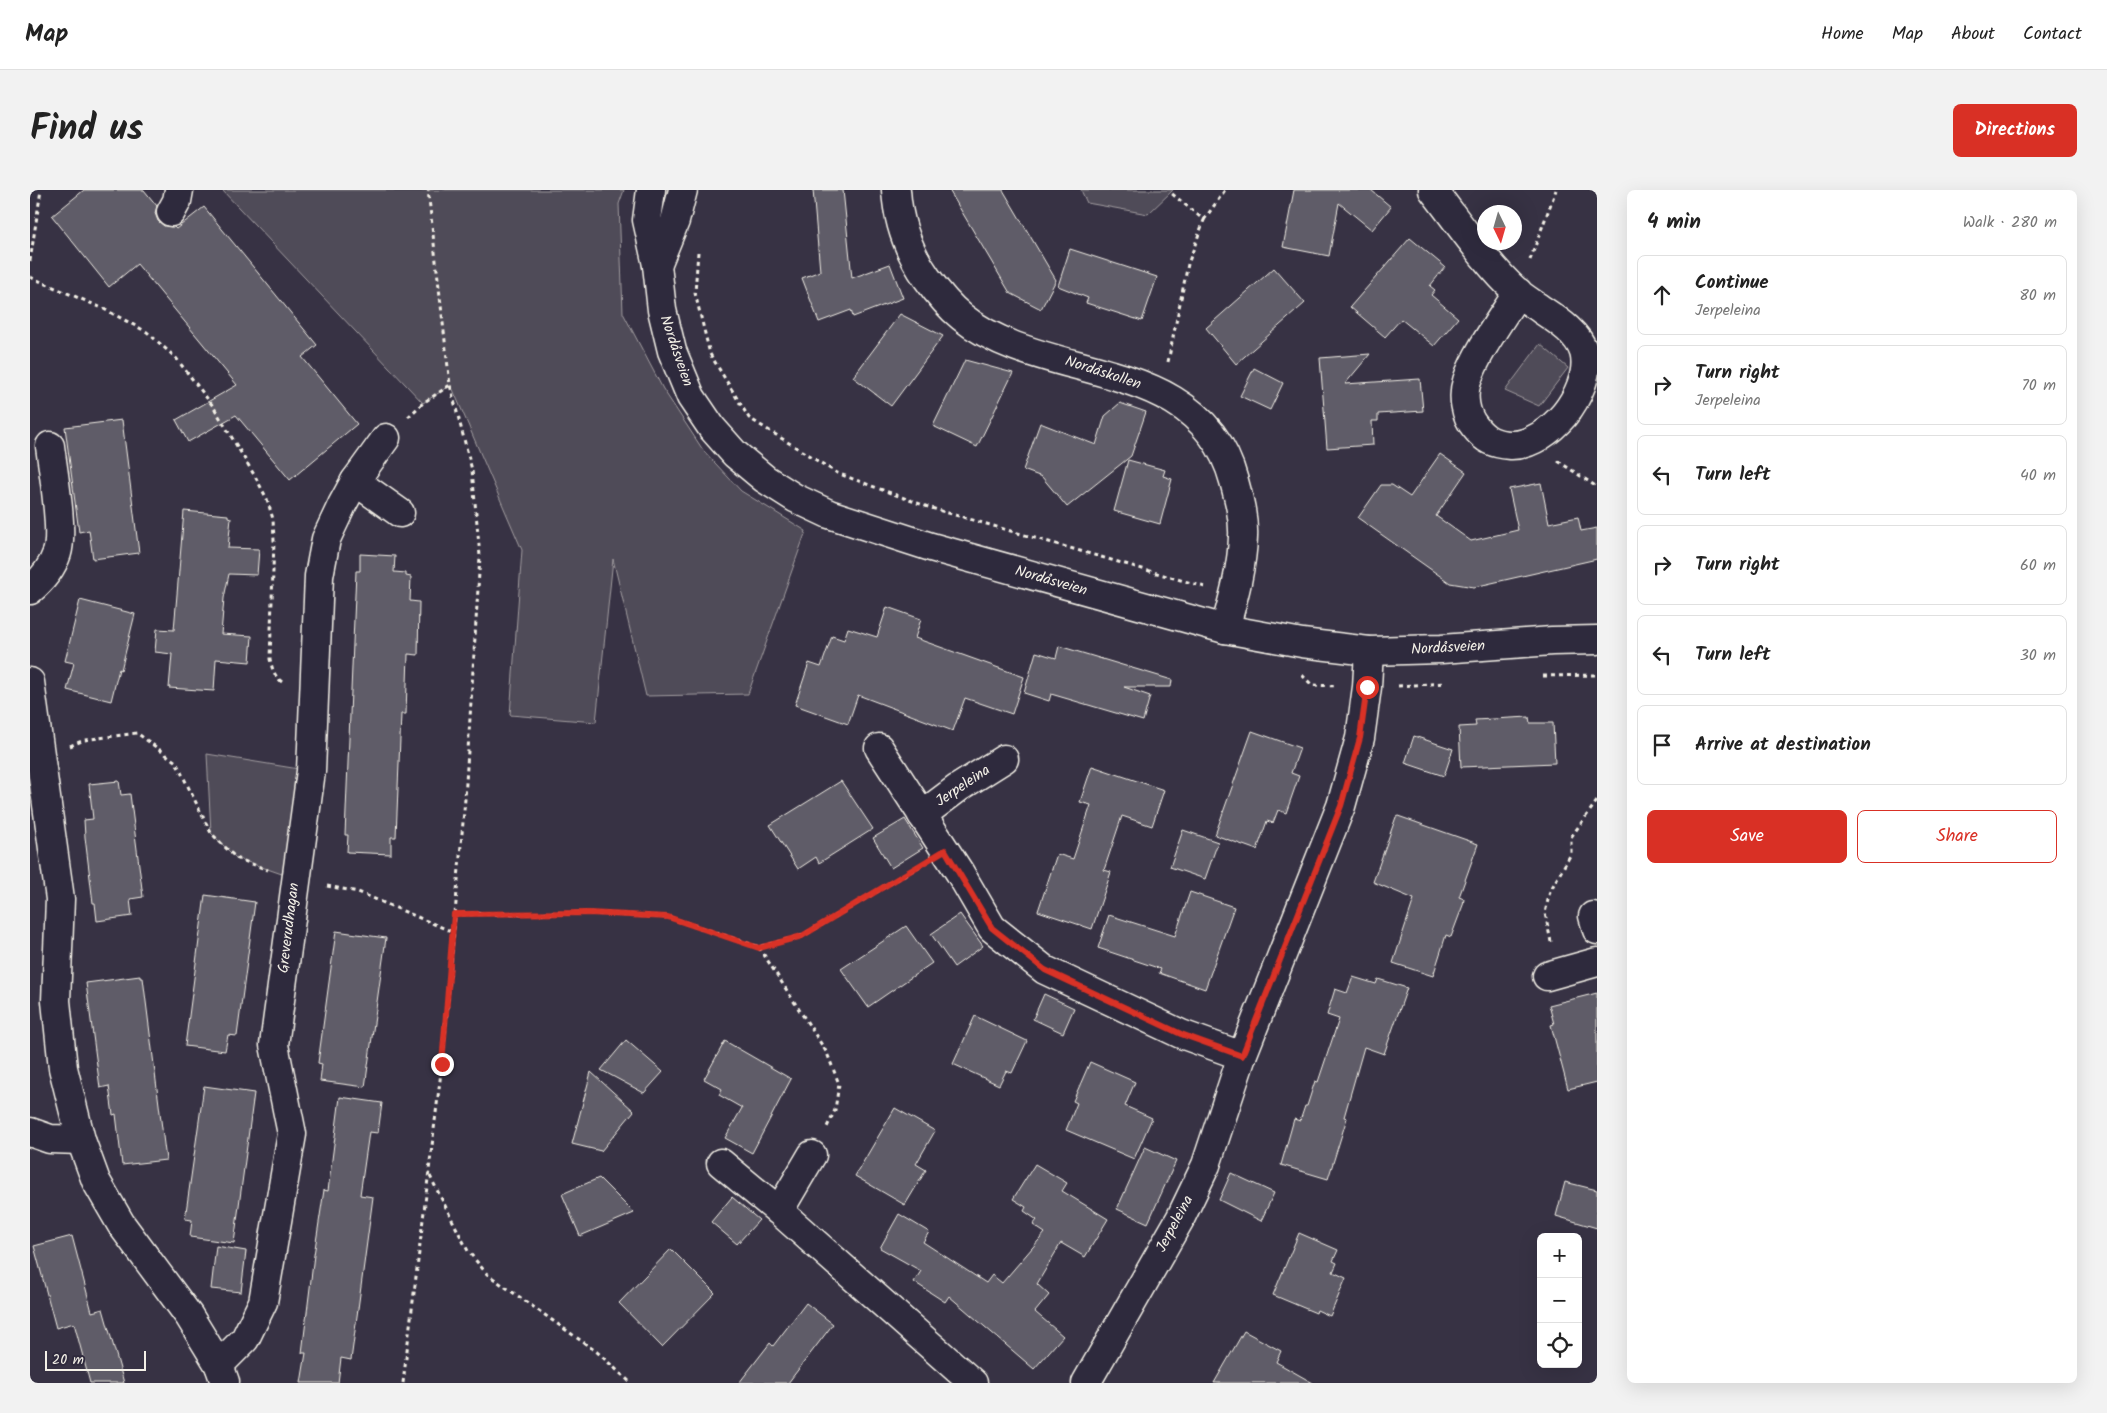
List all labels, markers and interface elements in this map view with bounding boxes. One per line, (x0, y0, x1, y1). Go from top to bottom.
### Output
text: Map (25, 15, 68, 54)
text: Home (1821, 20, 1864, 49)
text: Map (1892, 20, 1923, 49)
text: About (1951, 20, 1995, 49)
text: Contact (2023, 20, 2082, 49)
text: Find us (30, 102, 143, 158)
button: Directions (1953, 104, 2077, 157)
north arrow (1477, 205, 1522, 250)
text: 4 min (1647, 206, 1701, 239)
text: Walk · 280 m (1963, 210, 2057, 235)
text: Continue (1695, 268, 1768, 298)
icon: ahead (1648, 281, 1676, 309)
text: 80 m (2019, 283, 2056, 308)
text: Jerpeleina (1695, 298, 1761, 323)
street label: Nordåsveien (653, 312, 699, 390)
street label: Nordåskollen (1062, 349, 1144, 397)
text: Turn right (1695, 358, 1780, 388)
icon: right (1648, 371, 1676, 399)
text: 70 m (2021, 373, 2056, 398)
text: Jerpeleina (1695, 388, 1761, 413)
text: Turn left (1695, 460, 1770, 490)
icon: left (1648, 461, 1676, 489)
text: 40 m (2020, 463, 2056, 488)
text: Turn right (1695, 550, 1780, 580)
icon: right (1648, 551, 1676, 579)
text: 60 m (2020, 553, 2056, 578)
street label: Nordåsveien (1012, 559, 1090, 603)
street label: Nordåsveien (1410, 634, 1486, 662)
text: Turn left (1695, 640, 1770, 670)
icon: left (1648, 641, 1676, 669)
text: 30 m (2020, 643, 2056, 668)
route start (1356, 676, 1379, 699)
text: Arrive at destination (1695, 730, 1871, 760)
icon: arrive (1648, 731, 1676, 759)
street label: Jerpeleina (931, 759, 995, 813)
button: Save (1647, 810, 1847, 863)
button: Share (1857, 810, 2057, 863)
street label: Greverudhagan (272, 881, 306, 975)
route end (431, 1053, 454, 1076)
street label: Jerpeleina (1150, 1191, 1200, 1257)
map controls (1537, 1233, 1582, 1368)
button: + (1537, 1233, 1582, 1278)
button: − (1537, 1278, 1582, 1323)
button: locate (1537, 1323, 1582, 1368)
scale bar (45, 1348, 146, 1371)
text: 20 m (52, 1349, 84, 1371)

